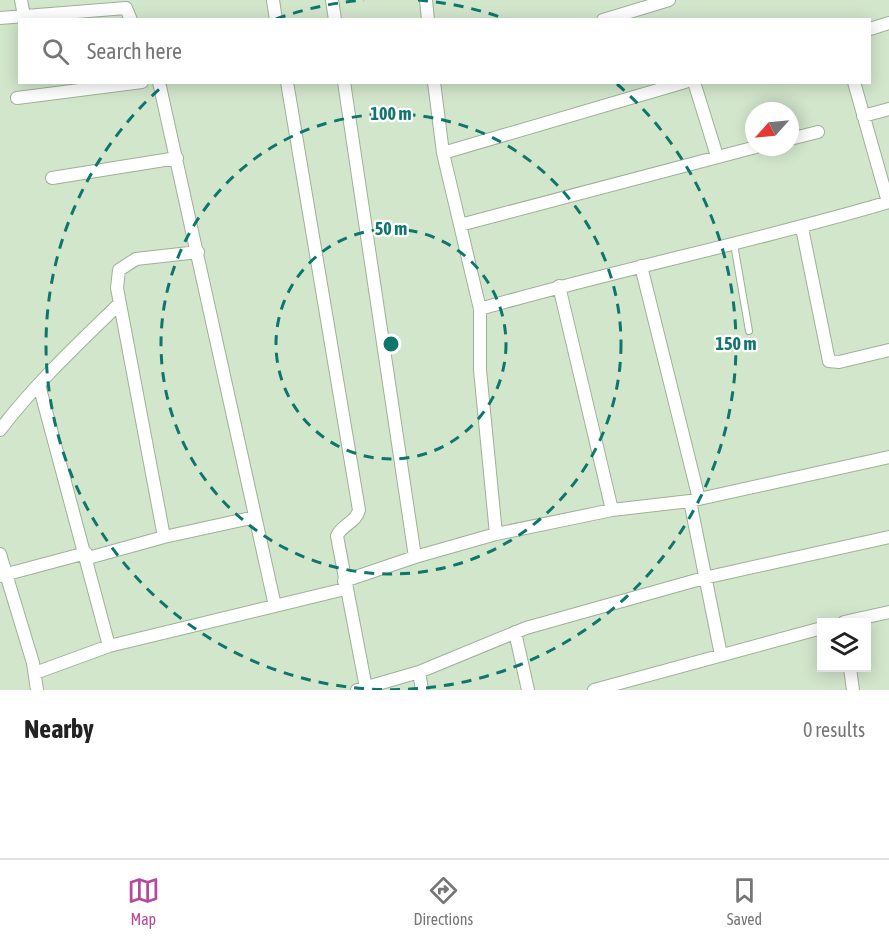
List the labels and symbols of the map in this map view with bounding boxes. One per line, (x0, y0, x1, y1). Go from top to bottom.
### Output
north arrow (745, 102, 799, 156)
text: 100 m (371, 103, 411, 124)
text: 50 m (375, 218, 407, 239)
text: 150 m (716, 333, 756, 354)
centre of rings (381, 334, 401, 354)

